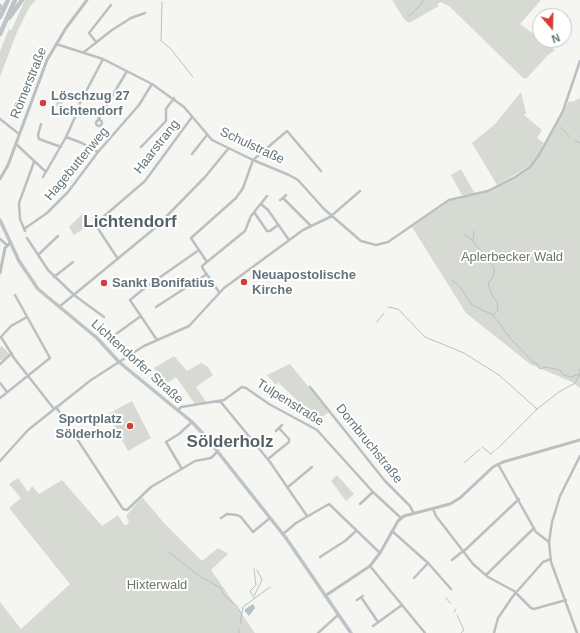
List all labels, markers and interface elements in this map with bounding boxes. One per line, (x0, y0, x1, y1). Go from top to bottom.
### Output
north arrow (532, 8, 572, 48)
text: N (550, 31, 562, 45)
street label: Römerstraße (8, 45, 50, 121)
place label: Löschzug 27 Lichtendorf (51, 88, 130, 119)
marker: Löschzug 27 Lichtendorf (38, 98, 48, 108)
street label: Haarstrang (131, 117, 183, 177)
street label: Hagebuttenweg (42, 124, 112, 204)
street label: Schulstraße (217, 124, 287, 168)
district label: Lichtendorf (83, 212, 177, 232)
park label: Aplerbecker Wald (461, 249, 563, 265)
place label: Neuapostolische Kirche (252, 267, 356, 298)
place label: Sankt Bonifatius (112, 275, 215, 291)
marker: Neuapostolische Kirche (239, 277, 249, 287)
marker: Sankt Bonifatius (99, 278, 109, 288)
street label: Lichtendorfer Straße (88, 317, 186, 407)
street label: Tulpenstraße (254, 376, 326, 430)
street label: Dornbruchstraße (332, 401, 406, 487)
place label: Sportplatz Sölderholz (56, 411, 122, 442)
marker: Sportplatz Sölderholz (125, 421, 135, 431)
district label: Sölderholz (187, 432, 273, 452)
park label: Hixterwald (127, 577, 187, 593)

